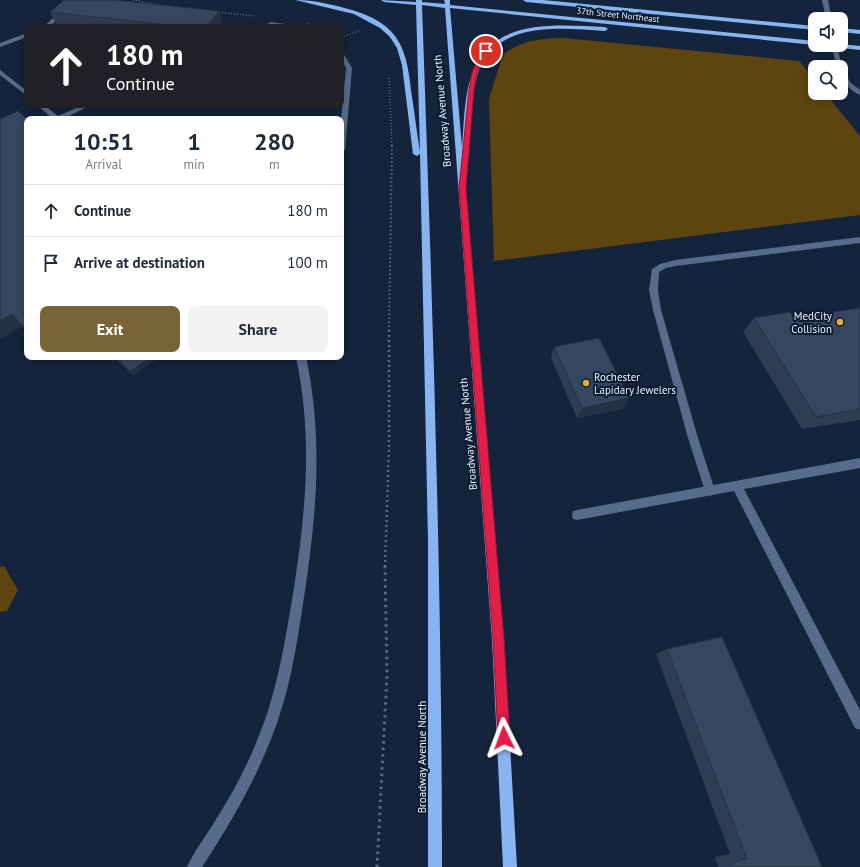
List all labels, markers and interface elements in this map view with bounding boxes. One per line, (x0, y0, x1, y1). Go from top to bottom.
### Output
street label: 37th Street Northeast (576, 5, 660, 24)
map controls (808, 12, 848, 100)
button: sound (808, 12, 848, 52)
pin (469, 34, 503, 68)
text: 180 m (106, 36, 183, 73)
icon: ahead (40, 40, 92, 92)
icon: arrive (475, 40, 497, 62)
street label: Broadway Avenue North (430, 54, 454, 168)
button: search (808, 60, 848, 100)
text: Continue (106, 72, 175, 95)
text: 10:51 (73, 126, 134, 157)
text: 1 (187, 126, 201, 157)
text: 280 (254, 126, 295, 157)
text: Arrival (86, 156, 122, 173)
text: min (183, 156, 205, 173)
text: m (269, 156, 280, 173)
icon: ahead (40, 200, 62, 222)
text: Continue (74, 201, 131, 220)
text: 180 m (287, 201, 328, 220)
icon: arrive (40, 252, 62, 274)
text: Arrive at destination (74, 253, 205, 272)
text: 100 m (287, 253, 328, 272)
button: Exit (40, 306, 180, 352)
button: Share (188, 306, 328, 352)
place label: MedCity Collision (791, 309, 833, 336)
marker: MedCity Collision (835, 317, 845, 327)
place label: Rochester Lapidary Jewelers (594, 370, 676, 397)
street label: Broadway Avenue North (456, 377, 480, 491)
marker: Rochester Lapidary Jewelers (581, 378, 591, 388)
street label: Broadway Avenue North (415, 701, 429, 813)
position arrow (483, 717, 525, 759)

